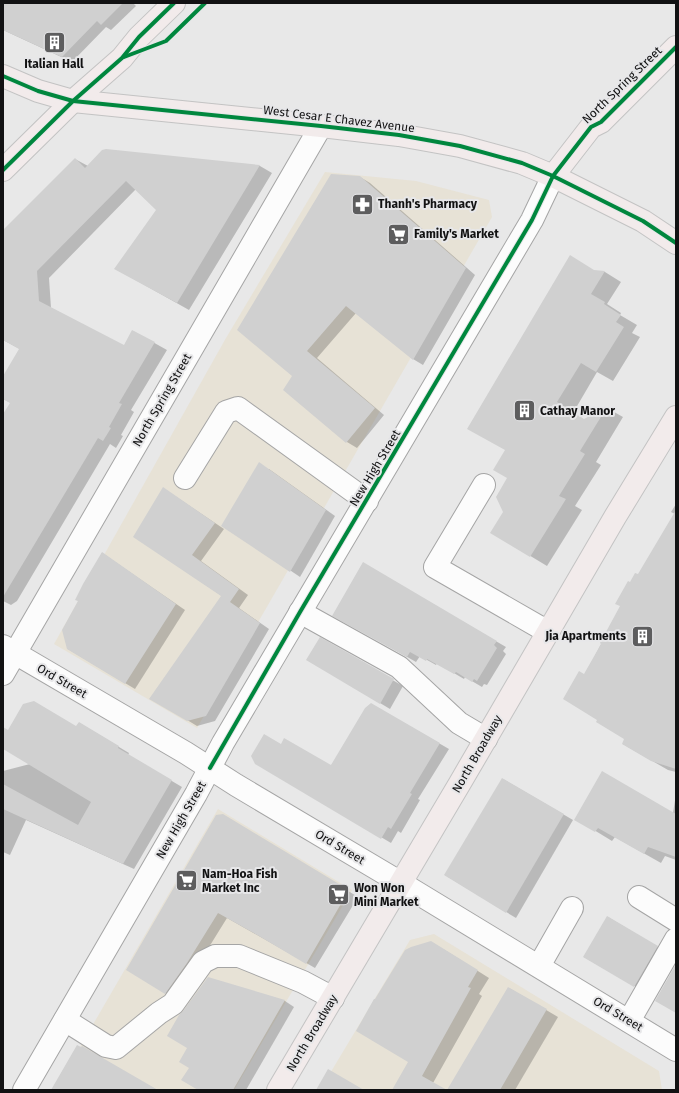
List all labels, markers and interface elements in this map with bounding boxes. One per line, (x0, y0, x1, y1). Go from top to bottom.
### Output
building icon: Italian Hall (41, 30, 67, 56)
street label: North Spring Street (579, 43, 665, 127)
place label: Italian Hall (24, 57, 84, 71)
street label: West Cesar E Chavez Avenue (262, 103, 416, 135)
pharmacy icon: Thanh's Pharmacy (350, 191, 376, 217)
place label: Thanh's Pharmacy (378, 197, 478, 211)
supermarket icon: Family's Market (386, 221, 412, 247)
place label: Family's Market (414, 227, 499, 241)
street label: North Spring Street (130, 350, 195, 449)
building icon: Cathay Manor (512, 398, 538, 424)
place label: Cathay Manor (540, 404, 615, 418)
street label: New High Street (347, 427, 404, 509)
building icon: Jia Apartments (629, 623, 655, 649)
place label: Jia Apartments (544, 629, 626, 643)
street label: Ord Street (34, 661, 90, 701)
street label: North Broadway (449, 713, 505, 795)
street label: New High Street (153, 778, 209, 861)
street label: Ord Street (313, 827, 368, 868)
place label: Nam-Hoa Fish Market Inc (202, 867, 278, 895)
supermarket icon: Nam-Hoa Fish Market Inc (173, 868, 199, 894)
place label: Won Won Mini Market (354, 881, 419, 909)
supermarket icon: Won Won Mini Market (326, 882, 352, 908)
street label: North Broadway (284, 992, 341, 1074)
street label: Ord Street (591, 994, 646, 1035)

